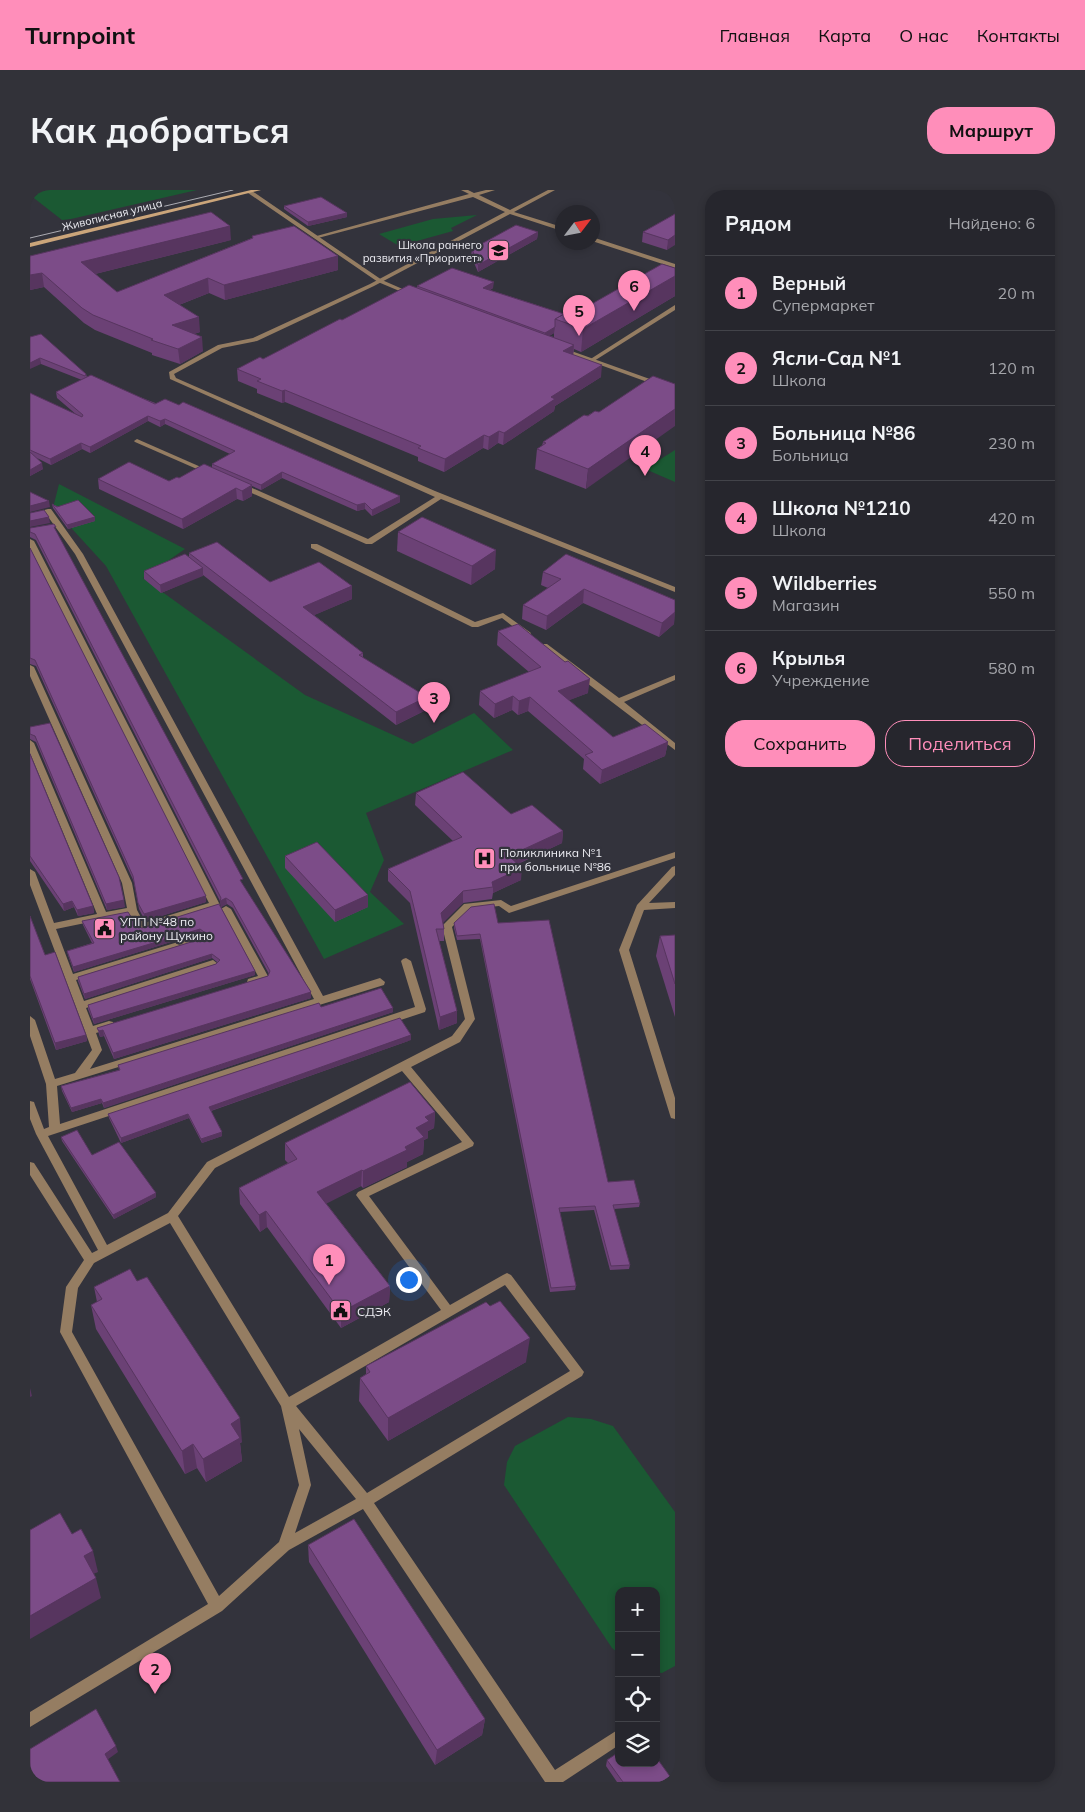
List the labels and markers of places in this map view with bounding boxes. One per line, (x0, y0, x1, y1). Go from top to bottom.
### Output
place label: Школа раннего развития «Приоритет» (363, 238, 482, 265)
school or university icon: Школа раннего развития «Приоритет» (486, 239, 510, 263)
pin: 6 (618, 270, 650, 311)
pin: 5 (563, 295, 595, 336)
pin: 4 (629, 435, 661, 476)
pin: 3 (418, 682, 450, 723)
place label: Поликлиника №1 при больнице №86 (500, 845, 611, 874)
hospital icon: Поликлиника №1 при больнице №86 (472, 847, 496, 871)
place label: УПП №48 по району Щукино (119, 914, 213, 943)
public building icon: УПП №48 по району Щукино (92, 916, 116, 940)
pin: 1 (313, 1244, 345, 1285)
public building icon: СДЭК (329, 1299, 353, 1323)
place label: СДЭК (357, 1304, 391, 1319)
pin: 2 (139, 1653, 171, 1694)

